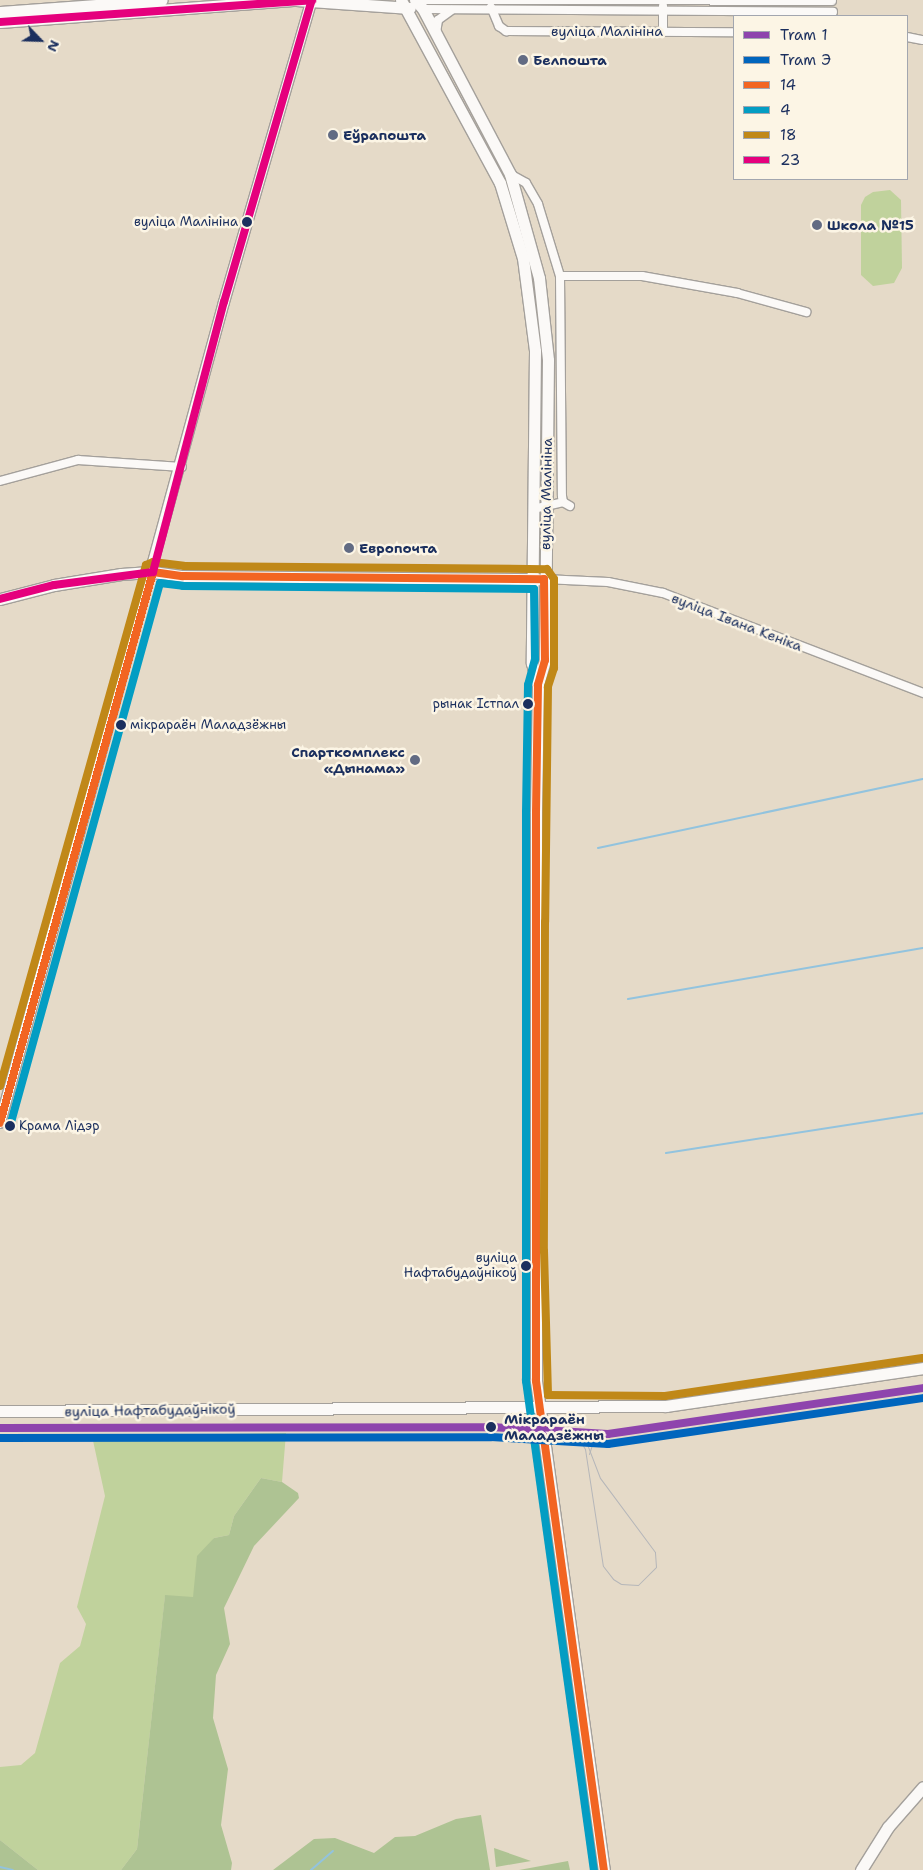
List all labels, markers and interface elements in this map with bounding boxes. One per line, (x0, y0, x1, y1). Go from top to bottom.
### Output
north arrow (15, 15, 65, 65)
legend (733, 15, 908, 180)
street label: вуліца Малініна (551, 23, 663, 39)
text: Tram 1 (780, 25, 828, 45)
text: N (43, 37, 64, 55)
text: Tram Э (780, 50, 831, 70)
place label: Белпошта (533, 52, 607, 68)
marker: Белпошта (517, 54, 529, 66)
text: 14 (780, 75, 796, 95)
text: 4 (780, 100, 791, 120)
text: 18 (780, 125, 797, 145)
place label: Еўрапошта (343, 127, 426, 143)
marker: Еўрапошта (327, 129, 339, 141)
text: 23 (780, 150, 800, 170)
place label: вуліца Малініна (134, 214, 238, 230)
marker: вуліца Малініна (242, 217, 252, 227)
place label: Школа №15 (827, 217, 914, 233)
marker: Школа №15 (811, 219, 823, 231)
street label: вуліца Малініна (537, 438, 555, 550)
place label: Европочта (359, 540, 437, 556)
marker: Европочта (343, 542, 355, 554)
street label: вуліца Івана Кеніка (669, 589, 805, 655)
place label: рынак Істпал (433, 696, 519, 712)
marker: рынак Істпал (523, 699, 533, 709)
place label: мікрараён Маладзёжны (130, 717, 286, 733)
marker: мікрараён Маладзёжны (116, 720, 126, 730)
place label: Спарткомплекс «Дынама» (291, 744, 405, 776)
marker: Спарткомплекс «Дынама» (409, 754, 421, 766)
place label: Крама Лідэр (19, 1118, 99, 1134)
marker: Крама Лідэр (5, 1121, 15, 1131)
place label: вуліца Нафтабудаўнікоў (404, 1251, 517, 1282)
marker: вуліца Нафтабудаўнікоў (521, 1261, 531, 1271)
street label: вуліца Нафтабудаўнікоў (64, 1400, 236, 1420)
place label: Мікрараён Маладзёжны (504, 1411, 604, 1444)
marker: Мікрараён Маладзёжны (482, 1418, 500, 1436)

